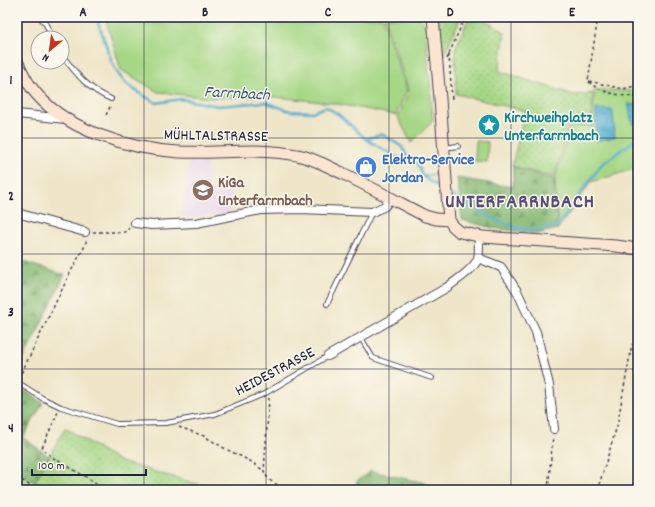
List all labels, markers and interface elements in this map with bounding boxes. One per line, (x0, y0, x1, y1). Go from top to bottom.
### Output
text: A (79, 4, 87, 23)
text: B (202, 4, 208, 23)
text: C (325, 4, 332, 23)
text: D (447, 4, 454, 23)
text: E (569, 4, 576, 23)
north arrow (30, 30, 70, 70)
text: N (39, 48, 52, 65)
text: 1 (10, 72, 13, 91)
water label: Farrnbach (203, 81, 272, 109)
place label: Kirchweihplatz Unterfarrnbach (504, 107, 599, 148)
place icon: Kirchweihplatz Unterfarrnbach (476, 112, 502, 138)
street label: MÜHLTALSTRASSE (164, 124, 269, 149)
place label: Elektro-Service Jordan (382, 149, 474, 190)
shop icon: Elektro-Service Jordan (353, 154, 379, 180)
place label: KiGa Unterfarrnbach (218, 172, 313, 213)
school or university icon: KiGa Unterfarrnbach (190, 177, 216, 203)
text: 2 (8, 188, 14, 207)
district label: UNTERFARRNBACH (445, 189, 595, 217)
text: 3 (8, 304, 14, 323)
street label: HEIDESTRASSE (231, 341, 320, 403)
text: 4 (8, 420, 14, 439)
scale bar (32, 451, 146, 477)
text: 100 m (38, 458, 65, 475)

